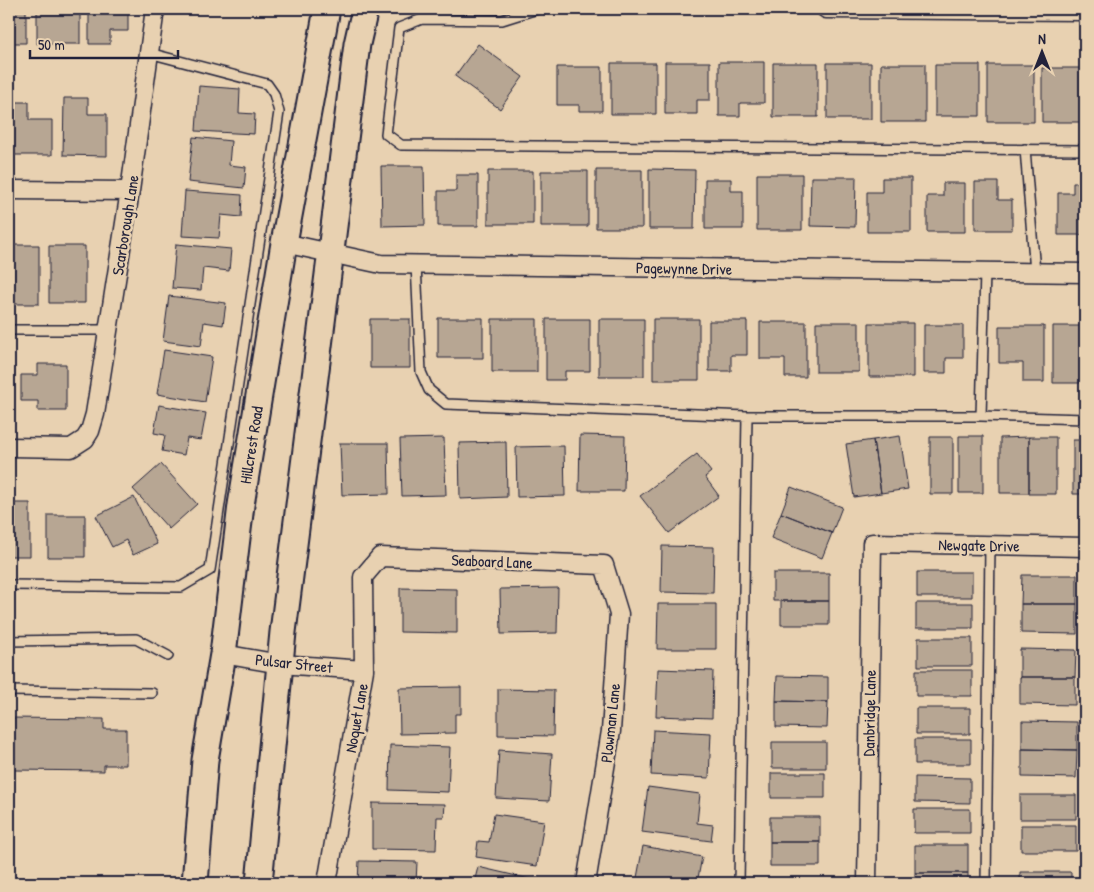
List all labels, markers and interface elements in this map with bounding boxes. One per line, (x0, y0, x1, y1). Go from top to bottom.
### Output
scale bar (30, 28, 178, 60)
north arrow (1016, 28, 1066, 78)
text: N (1038, 29, 1046, 48)
text: 50 m (38, 34, 65, 55)
street label: Scarborough Lane (106, 173, 144, 277)
street label: Pagewynne Drive (636, 256, 733, 280)
street label: Hillcrest Road (234, 405, 268, 485)
street label: Newgate Drive (938, 533, 1020, 557)
street label: Seaboard Lane (451, 549, 534, 573)
street label: Pulsar Street (254, 648, 334, 678)
street label: Danbridge Lane (857, 669, 881, 757)
street label: Noquet Lane (339, 681, 373, 754)
street label: Plowman Lane (595, 682, 625, 764)

